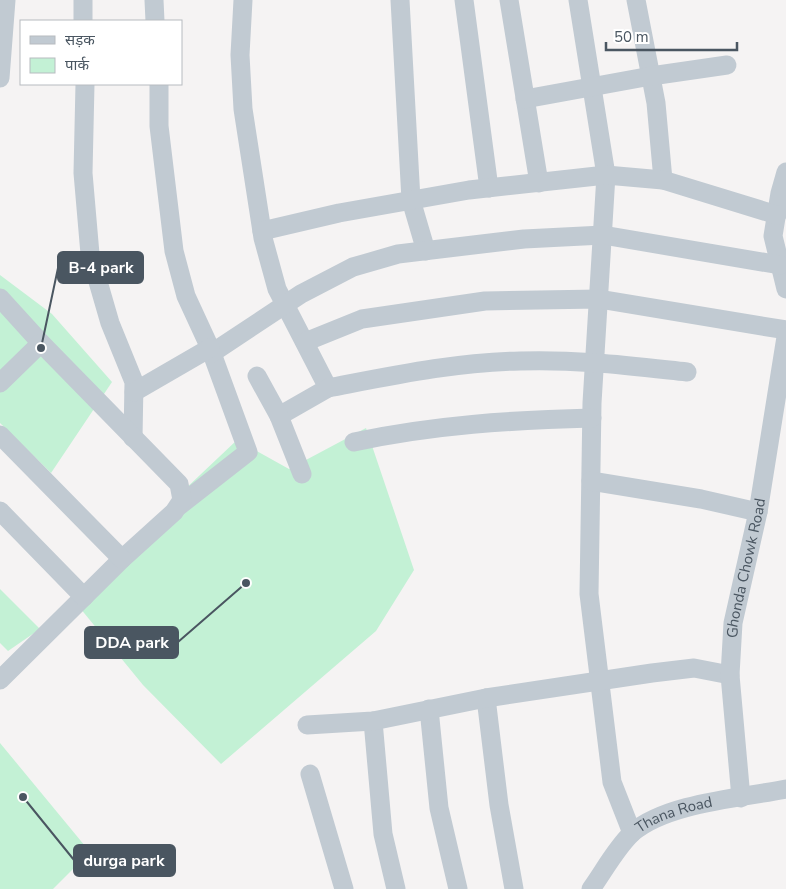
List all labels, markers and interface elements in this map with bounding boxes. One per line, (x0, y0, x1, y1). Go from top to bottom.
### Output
legend (20, 20, 182, 85)
scale bar (606, 20, 737, 52)
text: 50 m (614, 27, 649, 47)
text: सड़क (65, 30, 95, 50)
text: पार्क (65, 55, 89, 75)
callout: B-4 park (58, 252, 143, 283)
text: B-4 park (68, 257, 134, 279)
street label: Ghonda Chowk Road (722, 497, 770, 638)
callout: DDA park (85, 627, 178, 658)
text: DDA park (95, 632, 169, 654)
street label: Thana Road (631, 792, 714, 837)
callout: durga park (74, 845, 175, 876)
text: durga park (84, 850, 165, 872)

